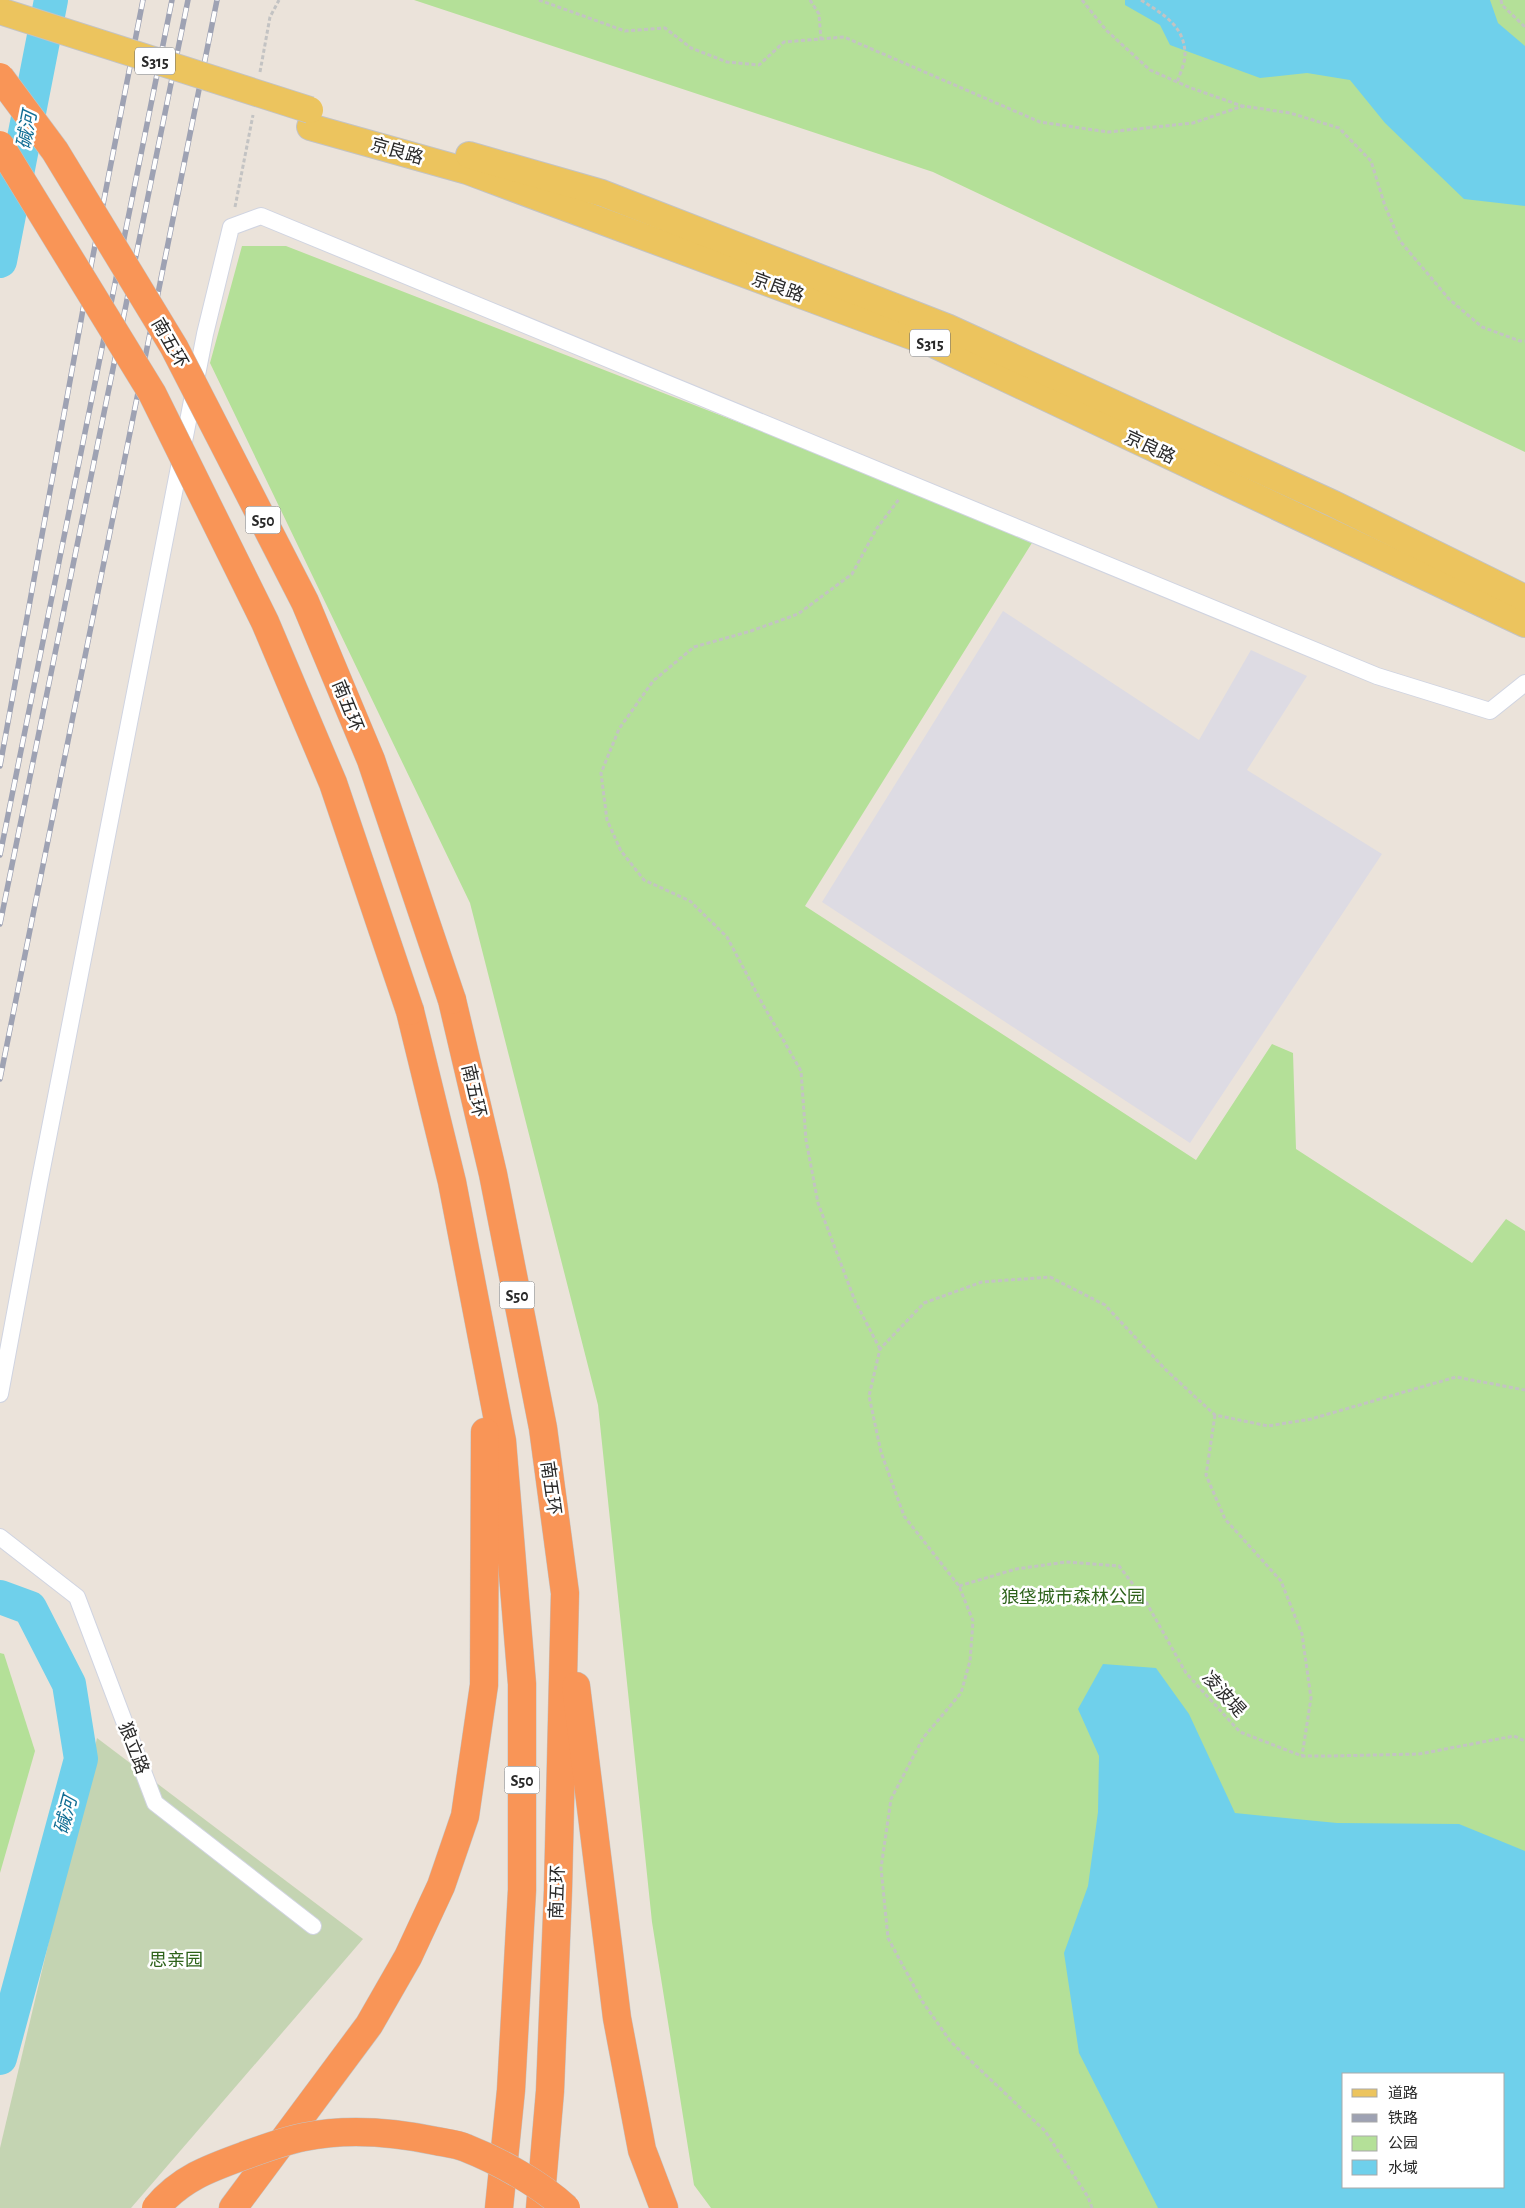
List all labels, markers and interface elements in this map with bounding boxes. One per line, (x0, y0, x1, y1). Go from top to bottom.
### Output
road number: S315 (135, 48, 175, 74)
water label: 碱河 (14, 106, 41, 151)
street label: 京良路 (368, 134, 426, 168)
street label: 京良路 (749, 268, 807, 306)
street label: 南五环 (148, 315, 192, 371)
road number: S315 (910, 329, 950, 356)
street label: 京良路 (1121, 427, 1179, 467)
road number: S50 (246, 506, 280, 534)
street label: 南五环 (329, 677, 367, 735)
street label: 南五环 (458, 1062, 490, 1120)
road number: S50 (500, 1282, 534, 1308)
street label: 南五环 (537, 1460, 565, 1516)
park label: 狼垡城市森林公园 (1001, 1587, 1145, 1607)
street label: 凌波堤 (1198, 1668, 1249, 1721)
street label: 狼立路 (115, 1719, 153, 1777)
road number: S50 (504, 1766, 540, 1794)
water label: 碱河 (51, 1790, 82, 1836)
street label: 南五环 (546, 1865, 568, 1919)
park label: 思亲园 (149, 1950, 203, 1970)
legend (1342, 2073, 1505, 2188)
text: 道路 (1388, 2085, 1418, 2101)
text: 铁路 (1388, 2110, 1418, 2126)
text: 公园 (1388, 2135, 1418, 2151)
text: 水域 (1388, 2160, 1418, 2176)

